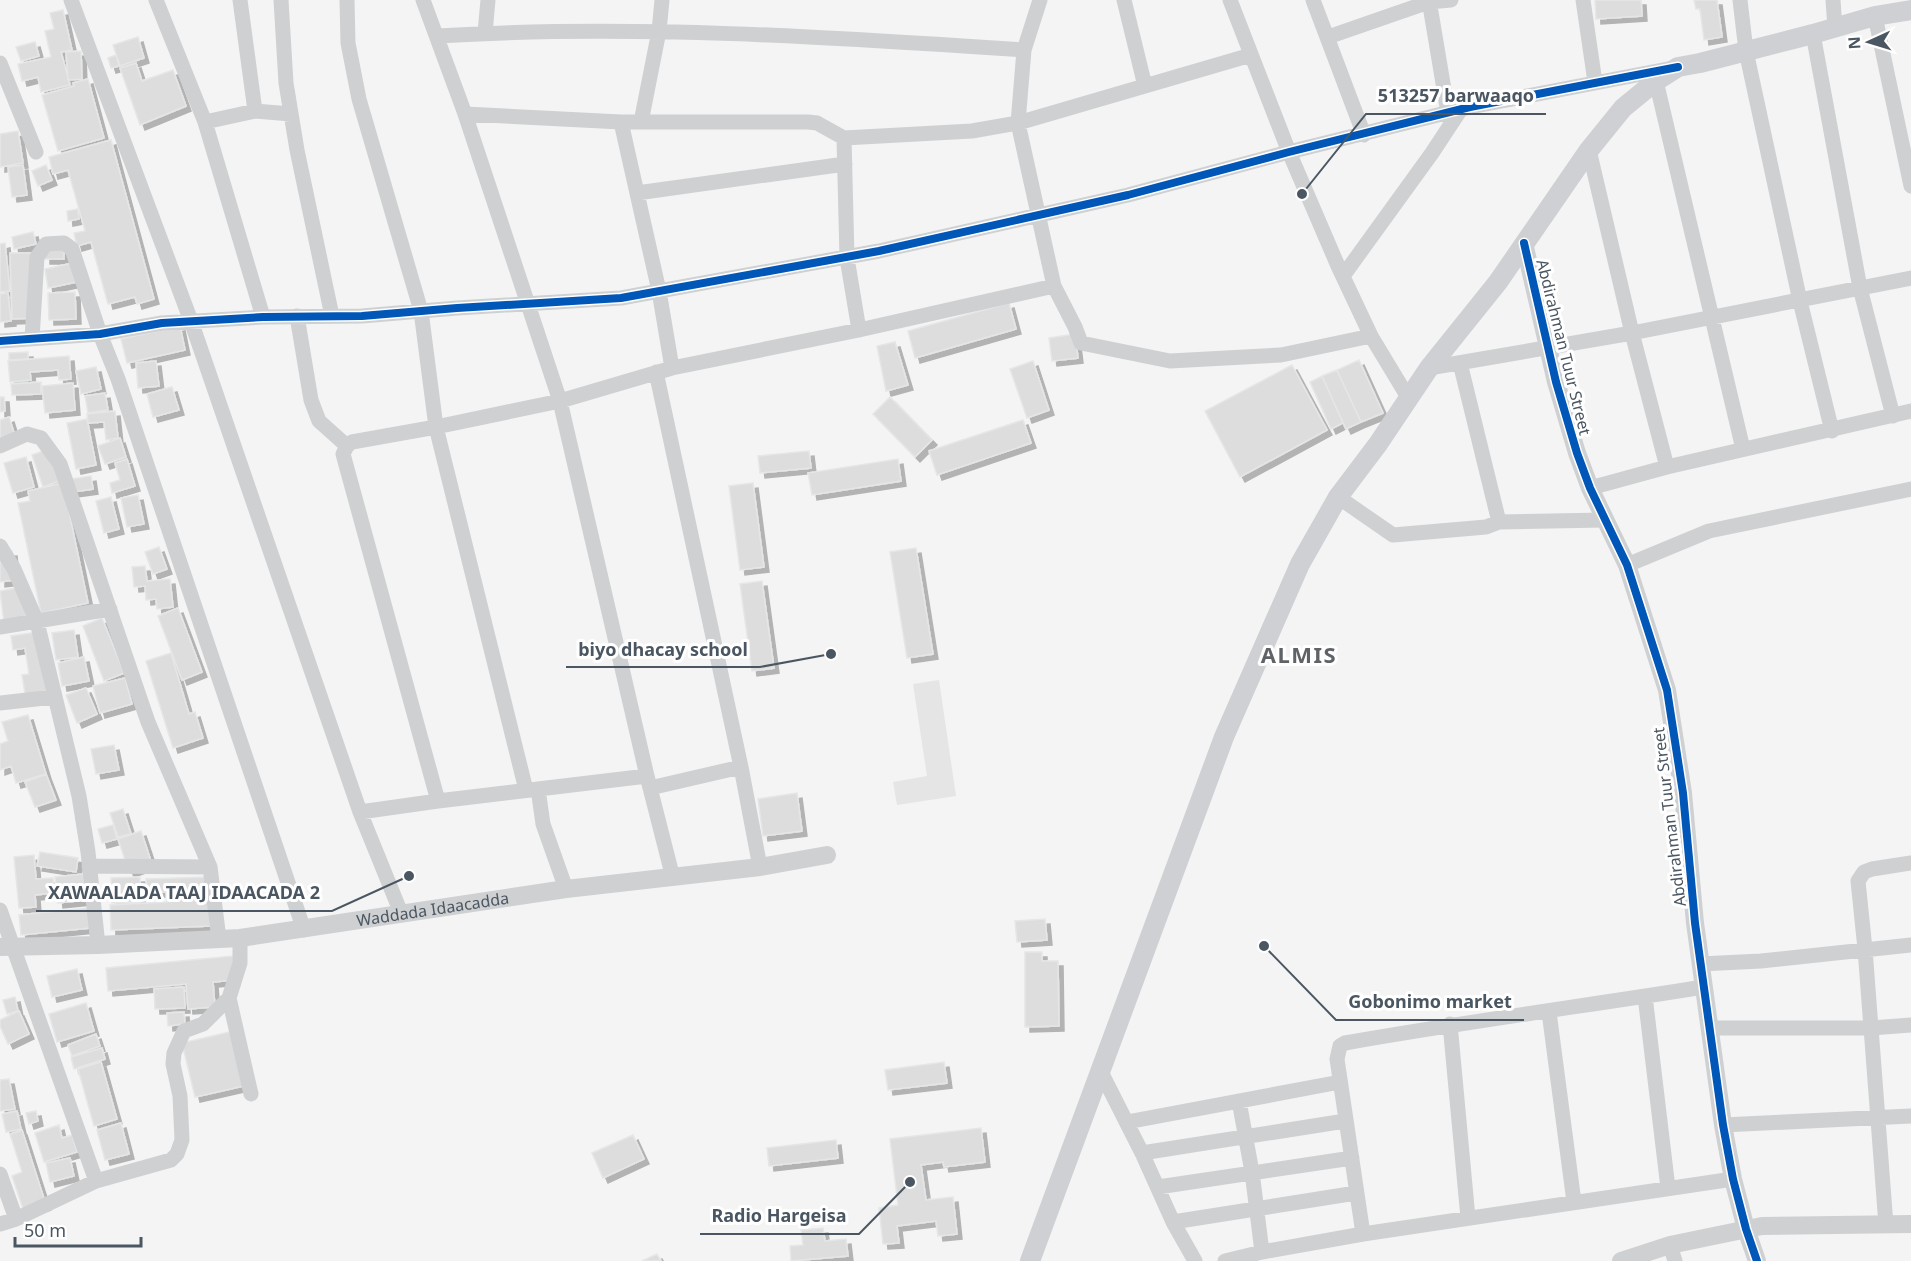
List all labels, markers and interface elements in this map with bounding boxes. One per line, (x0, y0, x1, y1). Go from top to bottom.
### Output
north arrow (1839, 12, 1899, 72)
text: N (1843, 36, 1865, 50)
callout: 513257 barwaaqo (1366, 78, 1546, 114)
text: 513257 barwaaqo (1378, 83, 1534, 107)
street label: Abdirahman Tuur Street (1531, 257, 1597, 437)
callout: biyo dhacay school (566, 631, 760, 667)
text: biyo dhacay school (578, 637, 748, 661)
district label: ALMIS (1261, 639, 1337, 669)
street label: Abdirahman Tuur Street (1647, 726, 1691, 908)
callout: XAWAALADA TAAJ IDAACADA 2 (36, 875, 332, 911)
text: XAWAALADA TAAJ IDAACADA 2 (48, 880, 320, 904)
street label: Waddada Idaacadda (355, 887, 510, 931)
callout: Gobonimo market (1336, 984, 1524, 1020)
text: Gobonimo market (1348, 989, 1512, 1013)
callout: Radio Hargeisa (700, 1198, 859, 1234)
text: Radio Hargeisa (711, 1203, 847, 1227)
scale bar (15, 1210, 141, 1248)
text: 50 m (24, 1218, 66, 1242)

